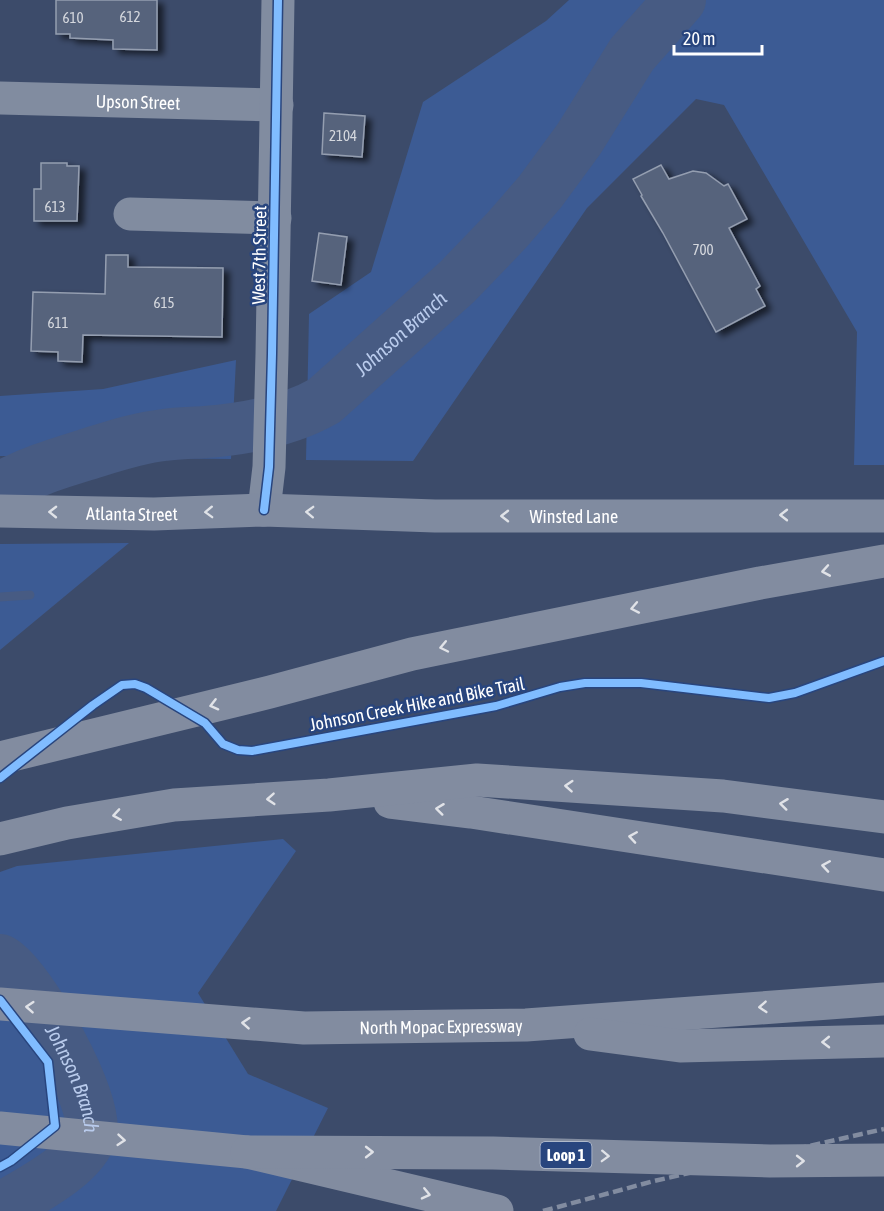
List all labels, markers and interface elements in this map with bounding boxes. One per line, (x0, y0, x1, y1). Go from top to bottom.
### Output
house number: 612 (119, 8, 141, 25)
house number: 610 (62, 9, 84, 26)
scale bar (674, 18, 762, 56)
text: 20 m (683, 28, 715, 49)
street label: Upson Street (95, 90, 181, 113)
house number: 2104 (329, 127, 357, 144)
house number: 613 (44, 198, 66, 215)
street label: West 7th Street (248, 205, 270, 305)
house number: 700 (692, 241, 714, 258)
water label: Johnson Branch (349, 286, 451, 381)
house number: 615 (153, 294, 175, 311)
house number: 611 (47, 314, 69, 331)
street label: Atlanta Street (86, 502, 178, 525)
one-way arrow (49, 506, 58, 518)
one-way arrow (205, 506, 214, 518)
one-way arrow (305, 506, 314, 518)
street label: Winsted Lane (529, 506, 618, 527)
one-way arrow (779, 509, 788, 521)
one-way arrow (500, 510, 509, 522)
one-way arrow (822, 564, 832, 577)
one-way arrow (630, 601, 640, 614)
one-way arrow (439, 640, 449, 653)
street label: Johnson Creek Hike and Bike Trail (308, 673, 526, 735)
one-way arrow (209, 698, 219, 711)
one-way arrow (565, 780, 574, 793)
one-way arrow (266, 792, 275, 805)
one-way arrow (780, 798, 789, 811)
one-way arrow (436, 803, 445, 815)
one-way arrow (112, 808, 121, 820)
one-way arrow (629, 831, 638, 843)
one-way arrow (822, 860, 832, 873)
one-way arrow (26, 1001, 35, 1014)
one-way arrow (758, 1001, 767, 1014)
street label: North Mopac Expressway (359, 1015, 523, 1038)
one-way arrow (241, 1017, 250, 1030)
water label: Johnson Branch (41, 1019, 103, 1133)
one-way arrow (821, 1036, 830, 1049)
one-way arrow (116, 1133, 126, 1146)
road number: Loop 1 (540, 1142, 592, 1168)
one-way arrow (364, 1146, 373, 1158)
one-way arrow (601, 1150, 610, 1163)
one-way arrow (796, 1155, 805, 1167)
one-way arrow (421, 1187, 431, 1200)

